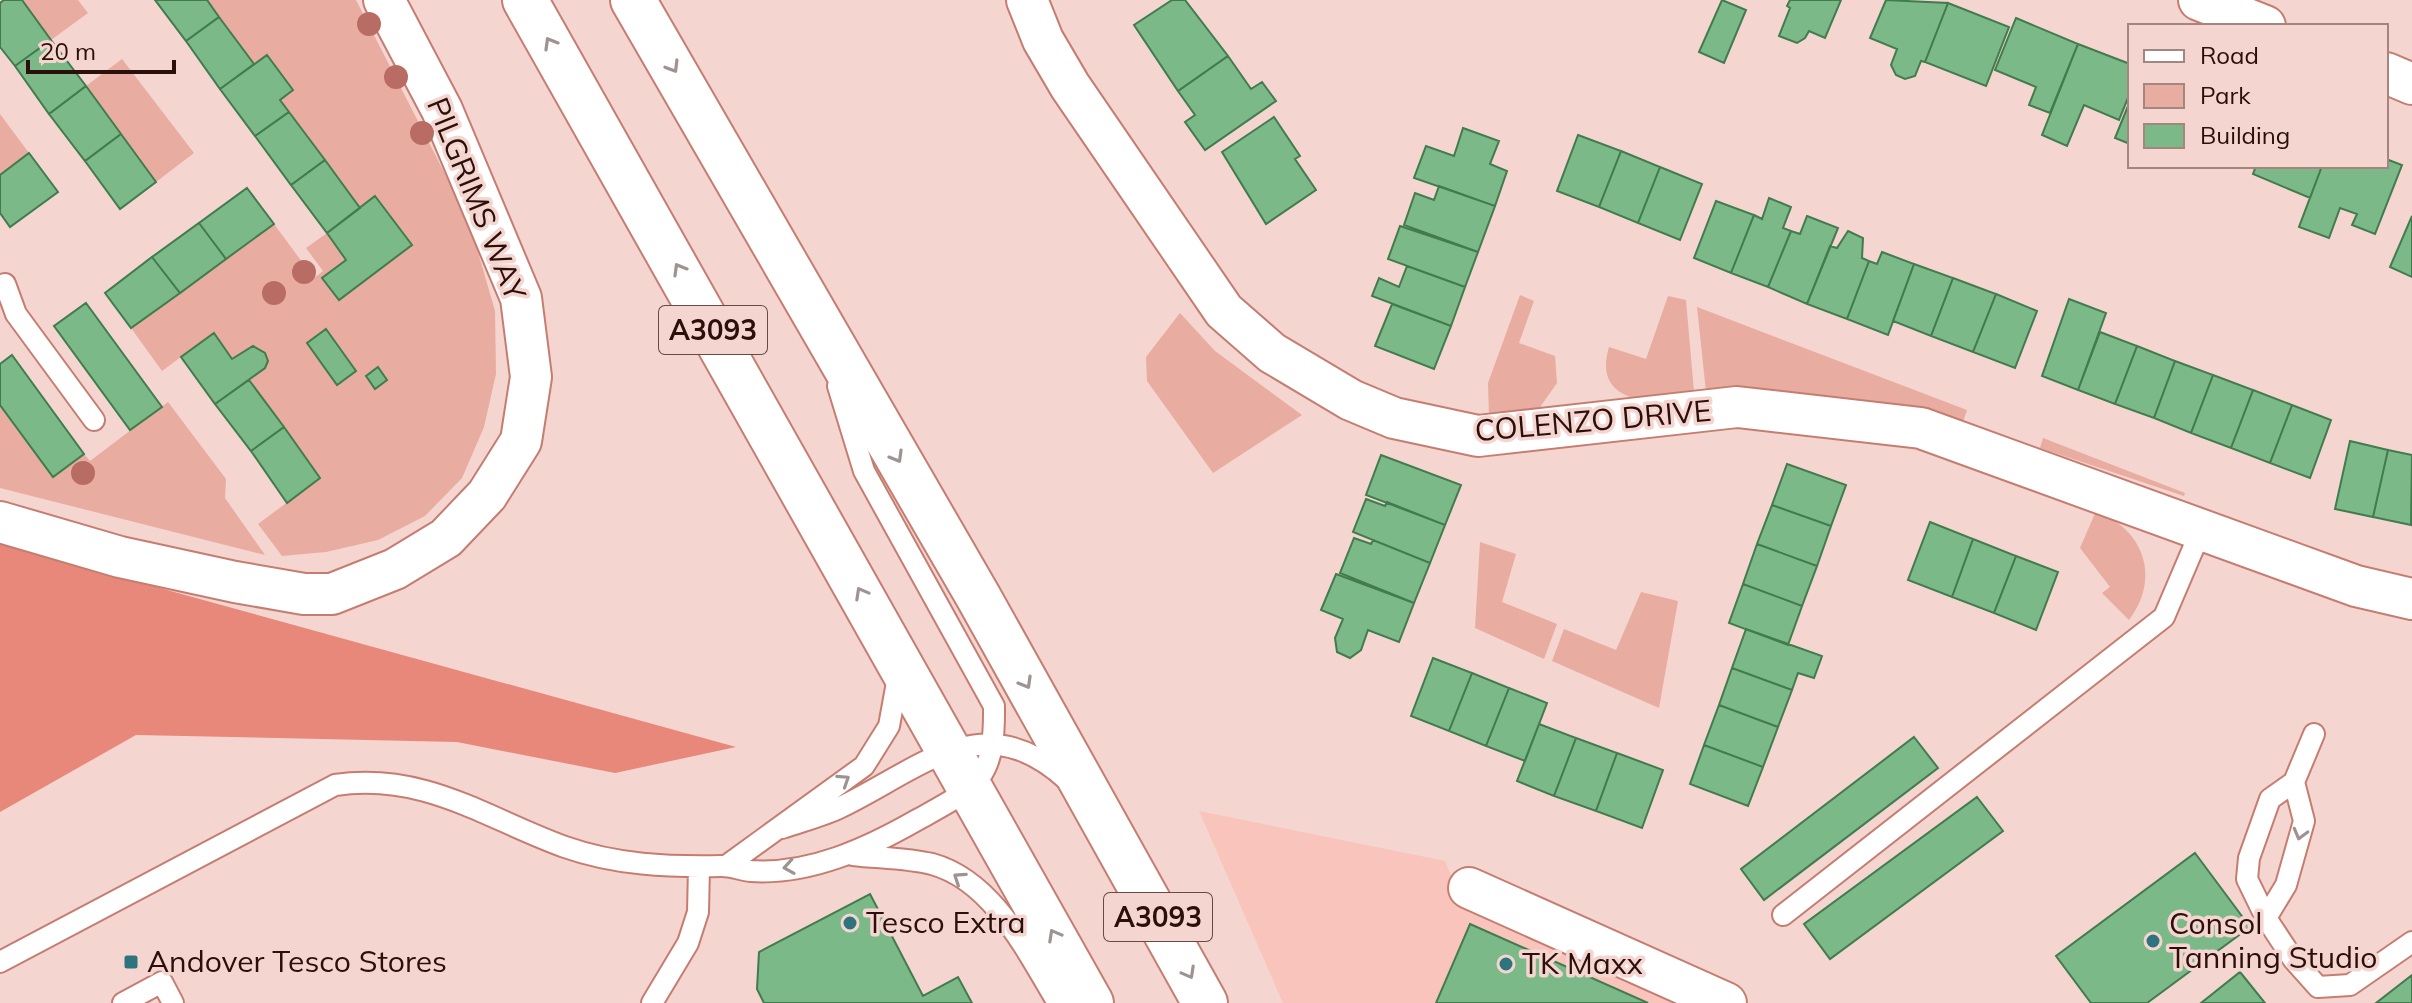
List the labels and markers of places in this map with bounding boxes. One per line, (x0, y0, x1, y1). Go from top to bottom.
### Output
place label: Tesco Extra (866, 903, 1025, 941)
place label: Consol Tanning Studio (2169, 904, 2377, 976)
marker: Tesco Extra (841, 914, 859, 932)
marker: Consol Tanning Studio (2144, 932, 2162, 950)
place label: Andover Tesco Stores (147, 942, 447, 980)
place label: TK Maxx (1522, 944, 1643, 982)
marker: Andover Tesco Stores (122, 953, 140, 971)
marker: TK Maxx (1497, 955, 1515, 973)

